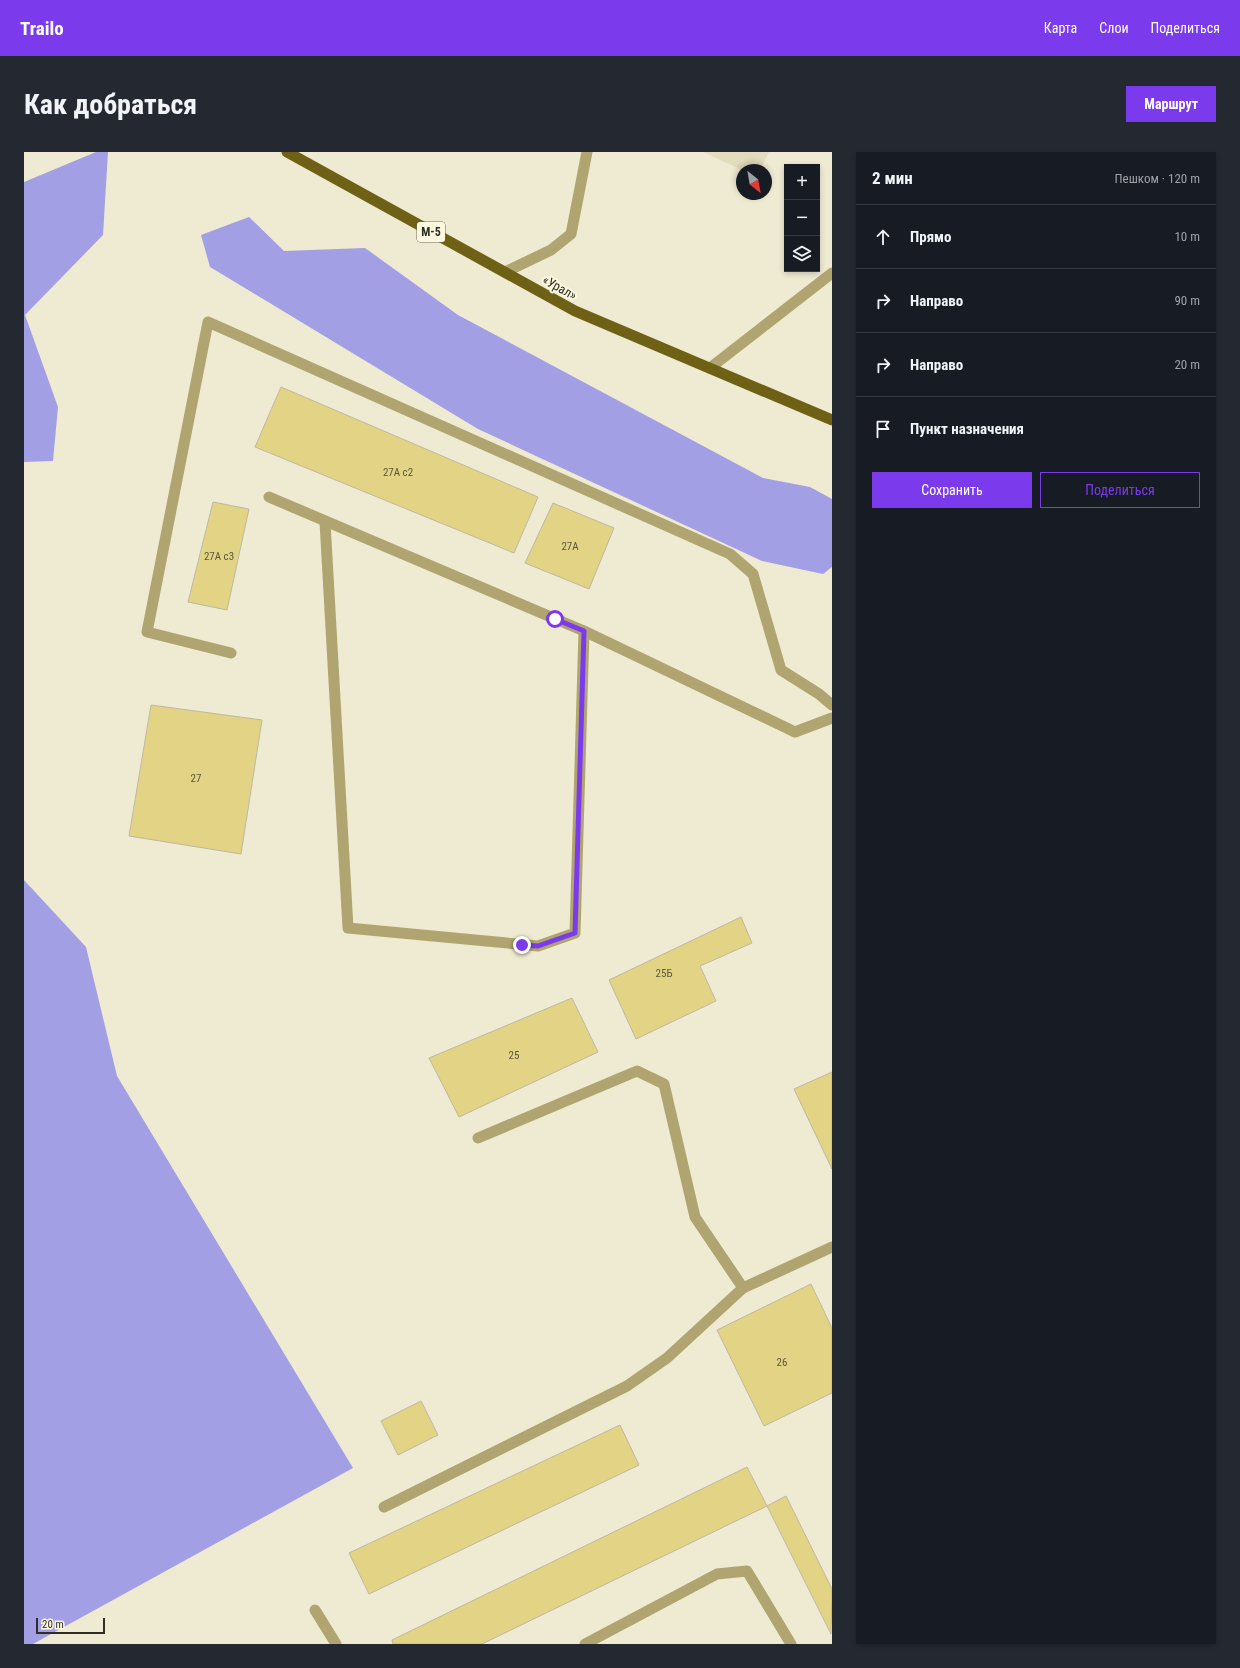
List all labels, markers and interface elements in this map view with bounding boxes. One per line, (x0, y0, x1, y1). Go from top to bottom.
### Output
text: Trailo (20, 17, 64, 40)
text: Карта (1044, 20, 1077, 36)
text: Слои (1099, 20, 1129, 36)
text: Поделиться (1151, 20, 1220, 36)
button: Маршрут (1126, 86, 1216, 122)
text: Как добраться (24, 88, 197, 121)
north arrow (736, 164, 772, 200)
map controls (784, 164, 820, 272)
button: + (784, 164, 820, 200)
text: 2 мин (872, 168, 913, 188)
text: Пешком · 120 m (1114, 171, 1200, 186)
button: − (784, 200, 820, 236)
road number: М-5 (417, 222, 445, 242)
icon: ahead (872, 226, 894, 248)
text: Прямо (910, 228, 951, 246)
text: 10 m (1174, 229, 1200, 244)
button: layers (784, 236, 820, 272)
street label: «Урал» (540, 272, 579, 303)
icon: right (872, 290, 894, 312)
text: Направо (910, 292, 963, 310)
text: 90 m (1174, 293, 1200, 308)
icon: right (872, 354, 894, 376)
text: Направо (910, 356, 963, 374)
text: 20 m (1174, 357, 1200, 372)
icon: arrive (872, 418, 894, 440)
text: Пункт назначения (910, 420, 1024, 438)
house number: 27А с2 (383, 466, 413, 479)
button: Сохранить (872, 472, 1032, 508)
button: Поделиться (1040, 472, 1200, 508)
house number: 27А (561, 540, 579, 553)
house number: 27А с3 (204, 550, 234, 563)
route start (546, 610, 564, 628)
house number: 27 (191, 772, 201, 785)
route end (513, 936, 531, 954)
house number: 25Б (656, 967, 672, 980)
house number: 25 (509, 1049, 519, 1062)
house number: 26 (777, 1356, 787, 1369)
scale bar (36, 1616, 105, 1635)
text: 20 m (42, 1618, 64, 1631)

